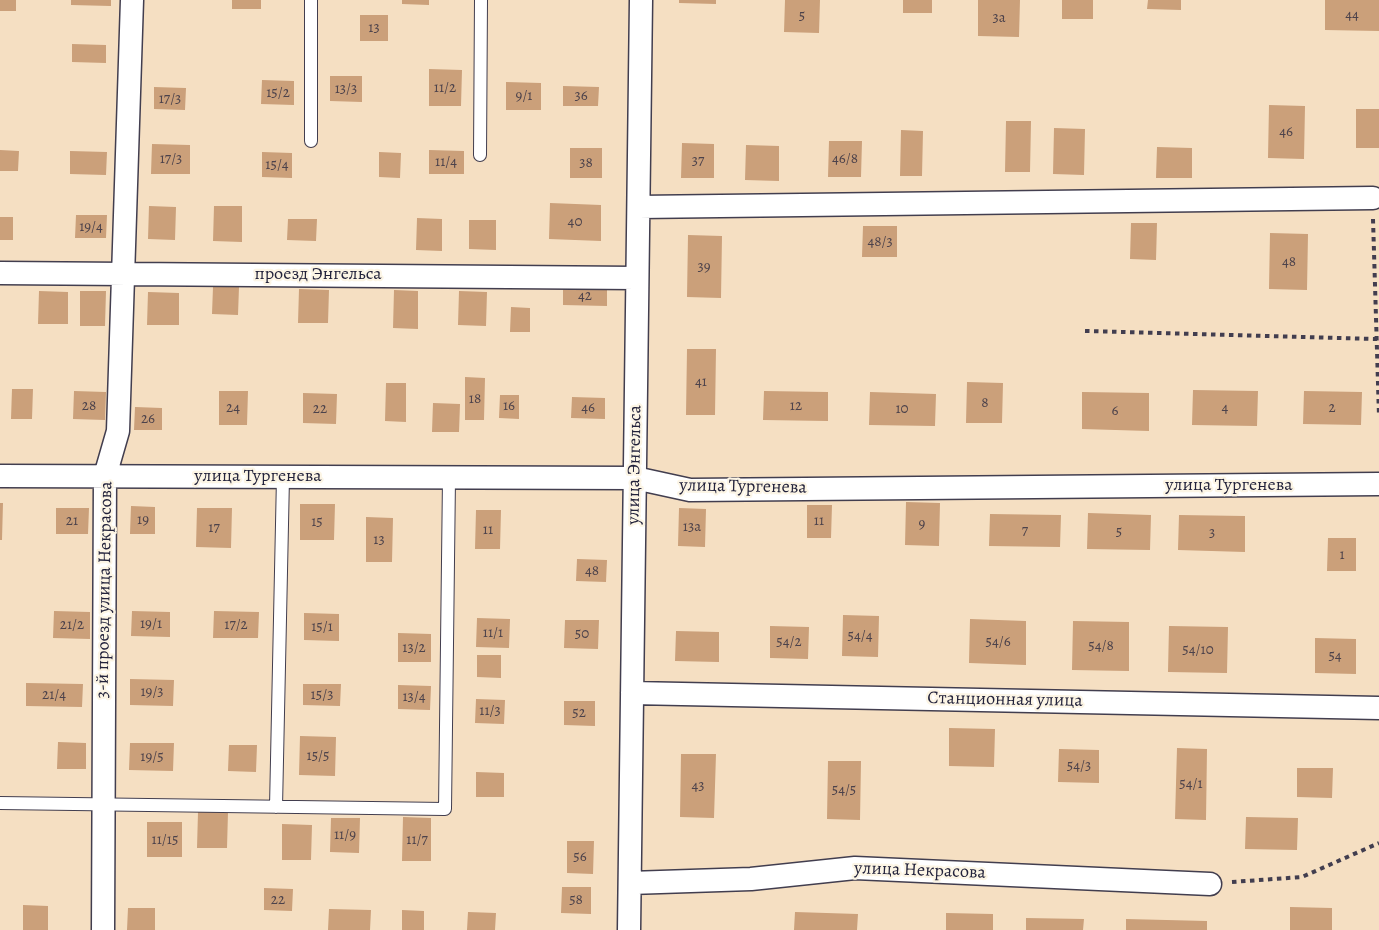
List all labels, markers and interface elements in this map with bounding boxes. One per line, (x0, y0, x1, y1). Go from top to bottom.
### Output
house number: 44 (1345, 6, 1359, 24)
house number: 5 (799, 7, 805, 25)
house number: 3а (992, 9, 1006, 27)
house number: 13 (368, 19, 380, 37)
house number: 11/2 (434, 79, 456, 97)
house number: 13/3 (335, 80, 357, 98)
house number: 15/2 (266, 84, 290, 102)
house number: 9/1 (516, 87, 532, 105)
house number: 36 (574, 87, 588, 105)
house number: 17/3 (159, 90, 181, 108)
house number: 46 (1279, 123, 1293, 141)
house number: 17/3 (160, 150, 182, 168)
house number: 46/8 (832, 150, 858, 168)
house number: 37 (692, 152, 704, 170)
house number: 11/4 (435, 153, 457, 171)
house number: 38 (579, 154, 593, 172)
house number: 15/4 (265, 156, 289, 174)
house number: 40 (568, 213, 582, 231)
house number: 19/4 (79, 218, 103, 236)
house number: 48/3 (867, 233, 893, 251)
house number: 48 (1282, 253, 1296, 271)
house number: 39 (697, 258, 711, 276)
street label: проезд Энгельса (254, 264, 382, 286)
house number: 42 (578, 287, 592, 305)
house number: 41 (695, 373, 707, 391)
house number: 18 (469, 390, 481, 408)
house number: 8 (981, 394, 989, 412)
house number: 28 (82, 397, 96, 415)
house number: 16 (503, 397, 515, 415)
house number: 12 (790, 397, 802, 415)
house number: 24 (226, 399, 240, 417)
house number: 46 (581, 399, 595, 417)
house number: 4 (1222, 399, 1228, 417)
house number: 2 (1328, 399, 1336, 417)
house number: 22 (313, 400, 327, 418)
house number: 10 (895, 400, 909, 418)
house number: 6 (1112, 402, 1118, 420)
street label: улица Энгельса (623, 405, 647, 525)
house number: 26 (141, 410, 155, 428)
street label: улица Тургенева (194, 466, 322, 488)
street label: улица Тургенева (679, 475, 807, 499)
street label: улица Тургенева (1165, 475, 1293, 497)
street label: 3-й проезд улица Некрасова (92, 481, 118, 699)
house number: 19 (137, 511, 149, 529)
house number: 21 (66, 512, 78, 530)
house number: 11 (814, 512, 824, 530)
house number: 15 (311, 513, 323, 531)
house number: 9 (919, 515, 925, 533)
house number: 13а (683, 518, 701, 536)
house number: 17 (208, 519, 220, 537)
house number: 11 (483, 521, 493, 539)
house number: 7 (1022, 522, 1028, 540)
house number: 5 (1116, 523, 1122, 541)
house number: 3 (1209, 524, 1215, 542)
house number: 13 (373, 531, 385, 549)
house number: 1 (1339, 546, 1345, 564)
house number: 48 (585, 562, 599, 580)
house number: 19/1 (140, 615, 162, 633)
house number: 21/2 (60, 616, 84, 634)
house number: 17/2 (224, 616, 248, 634)
house number: 15/1 (311, 618, 333, 636)
house number: 11/1 (483, 624, 503, 642)
house number: 50 (575, 625, 589, 643)
house number: 54/4 (848, 627, 872, 645)
house number: 54/2 (776, 633, 802, 651)
house number: 54/6 (985, 633, 1011, 651)
house number: 54/8 (1088, 637, 1114, 655)
house number: 13/2 (402, 639, 426, 657)
house number: 54/10 (1182, 641, 1214, 659)
house number: 54 (1328, 647, 1342, 665)
house number: 19/3 (140, 683, 164, 701)
house number: 21/4 (42, 686, 66, 704)
house number: 15/3 (311, 686, 333, 704)
house number: 13/4 (402, 688, 426, 706)
street label: Станционная улица (927, 688, 1083, 712)
house number: 11/3 (479, 702, 501, 720)
house number: 52 (572, 704, 586, 722)
house number: 15/5 (307, 747, 329, 765)
house number: 19/5 (140, 748, 164, 766)
house number: 54/3 (1067, 757, 1091, 775)
house number: 54/1 (1179, 775, 1203, 793)
house number: 43 (691, 777, 705, 795)
house number: 54/5 (832, 781, 856, 799)
house number: 11/9 (334, 826, 356, 844)
house number: 11/15 (152, 831, 178, 849)
house number: 11/7 (406, 831, 428, 849)
house number: 56 (573, 848, 587, 866)
street label: улица Некрасова (854, 858, 986, 884)
house number: 22 (271, 891, 285, 909)
house number: 58 (569, 891, 583, 909)

